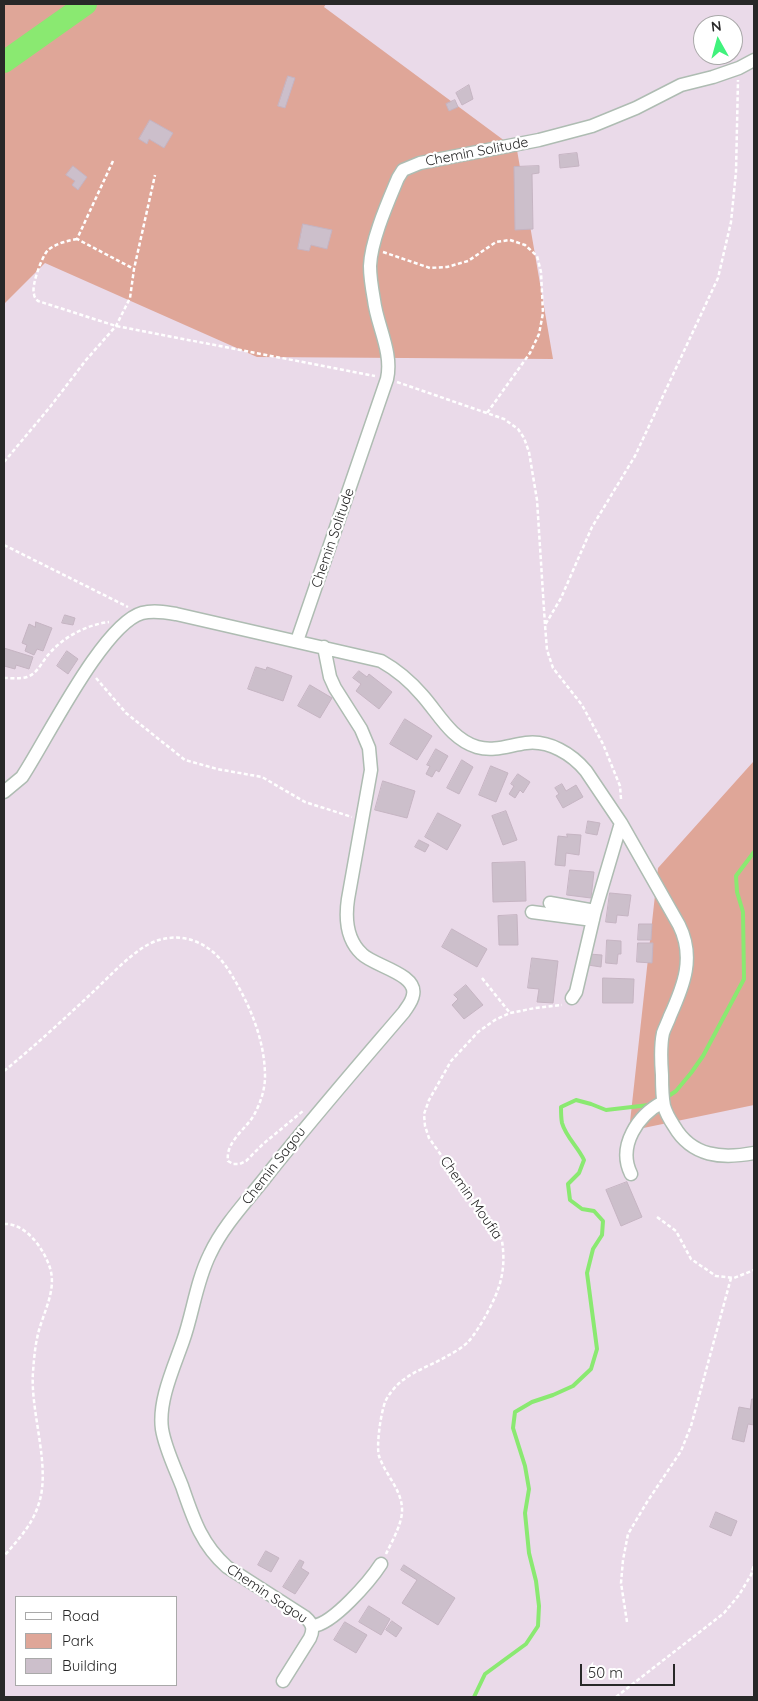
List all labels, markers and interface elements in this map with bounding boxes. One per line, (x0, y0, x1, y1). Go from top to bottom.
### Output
north arrow (693, 15, 743, 65)
text: N (710, 17, 722, 36)
street label: Chemin Solitude (424, 134, 530, 170)
street label: Chemin Solitude (308, 486, 358, 590)
street label: Chemin Sagou (238, 1124, 310, 1208)
street label: Chemin Moufia (436, 1153, 506, 1243)
street label: Chemin Sagou (223, 1561, 311, 1627)
legend (15, 1596, 178, 1686)
text: Road (62, 1606, 99, 1625)
text: Park (62, 1631, 94, 1650)
scale bar (583, 1654, 678, 1686)
text: Building (62, 1656, 117, 1675)
text: 50 m (588, 1663, 623, 1682)

